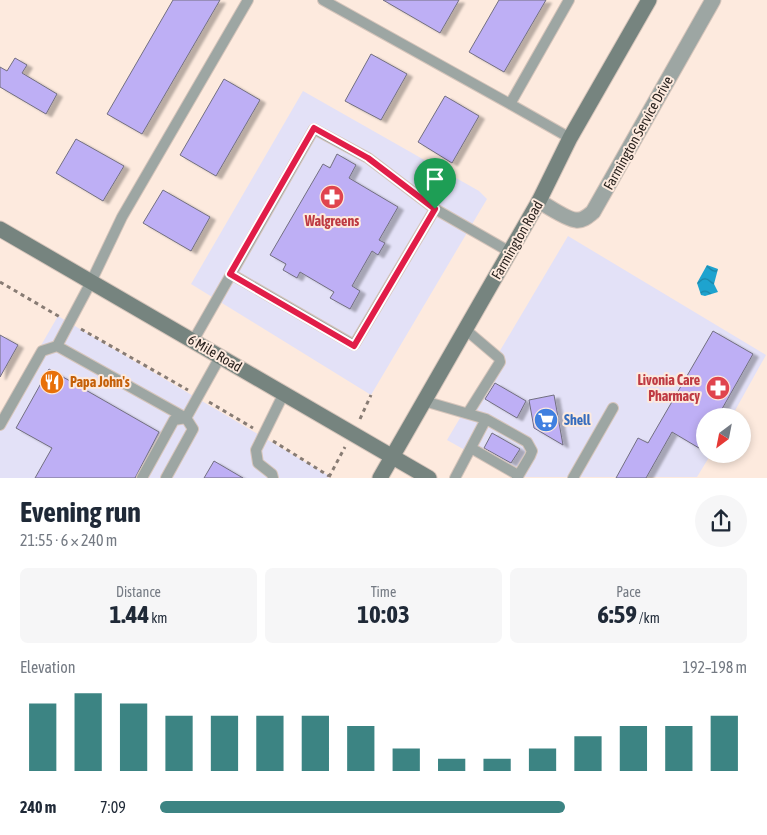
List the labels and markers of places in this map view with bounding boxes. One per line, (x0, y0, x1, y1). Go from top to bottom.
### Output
pin (414, 158, 456, 209)
pharmacy icon: Walgreens (319, 184, 345, 210)
place label: Walgreens (304, 213, 359, 229)
restaurant icon: Papa John's (39, 369, 65, 395)
place label: Livonia Care Pharmacy (637, 372, 700, 404)
place label: Papa John's (70, 374, 130, 390)
pharmacy icon: Livonia Care Pharmacy (705, 375, 731, 401)
supermarket icon: Shell (533, 407, 559, 433)
place label: Shell (564, 412, 591, 428)

